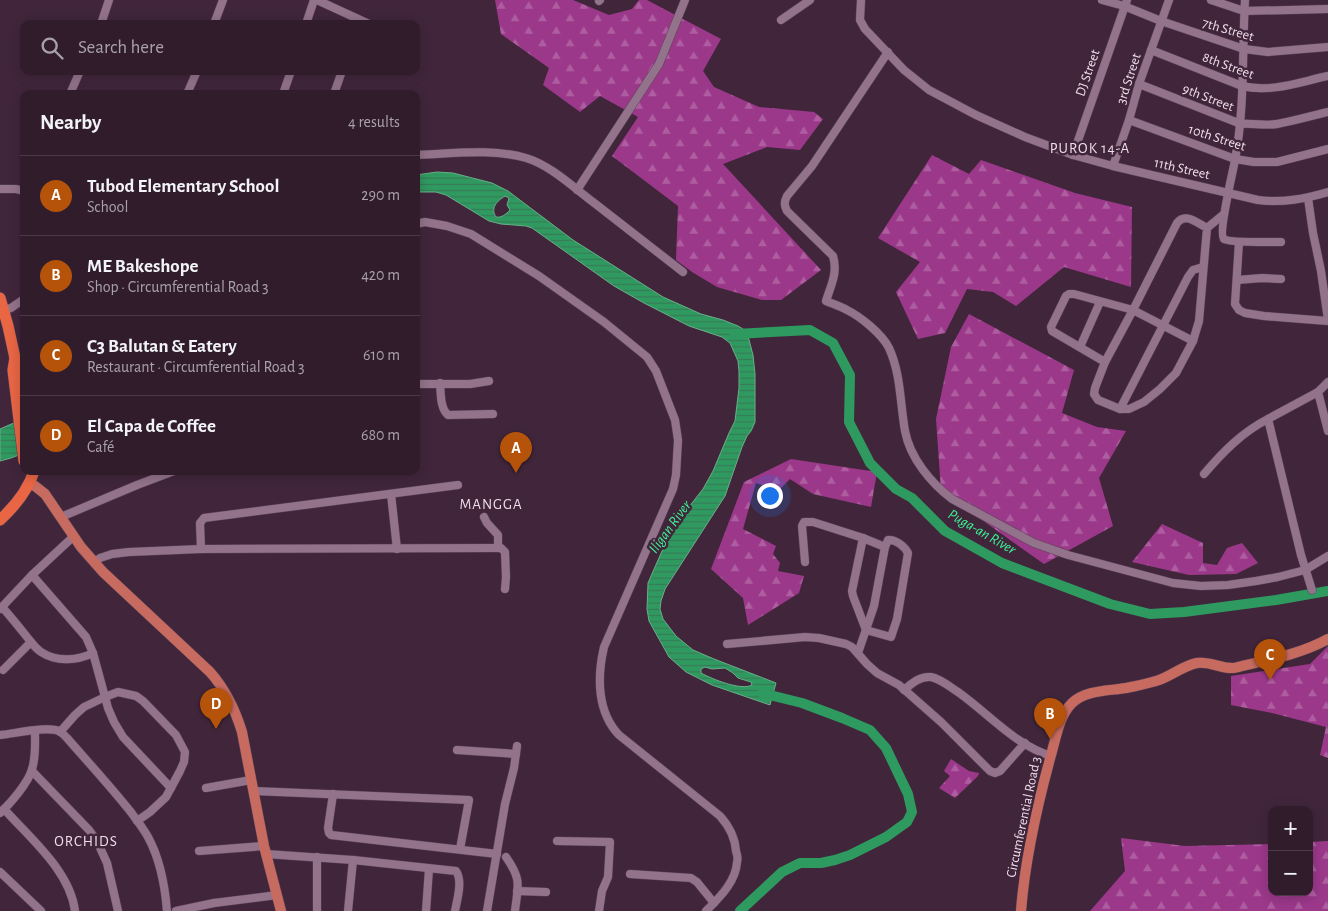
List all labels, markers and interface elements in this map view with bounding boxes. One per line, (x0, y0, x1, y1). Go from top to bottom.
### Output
street label: 7th Street (1201, 16, 1256, 44)
search box (20, 20, 420, 75)
icon: search (38, 34, 66, 62)
text: Search here (78, 38, 164, 57)
street label: DJ Street (1073, 47, 1103, 98)
street label: 8th Street (1200, 50, 1256, 82)
street label: 3rd Street (1114, 51, 1144, 106)
street label: 9th Street (1180, 82, 1236, 114)
text: Nearby (40, 112, 101, 133)
text: 4 results (348, 114, 400, 130)
street label: 10th Street (1187, 122, 1248, 154)
district label: PUROK 14-A (1050, 141, 1130, 156)
street label: 11th Street (1153, 156, 1212, 182)
text: Tubod Elementary School (87, 177, 279, 196)
text: A (51, 187, 61, 203)
text: 290 m (361, 187, 400, 203)
text: School (87, 199, 128, 215)
text: ME Bakeshope (87, 257, 199, 276)
text: B (51, 267, 61, 283)
text: 420 m (361, 267, 400, 283)
text: Shop · Circumferential Road 3 (87, 279, 269, 295)
text: C3 Balutan & Eatery (87, 337, 237, 356)
text: C (52, 347, 60, 363)
text: 610 m (363, 347, 400, 363)
text: Restaurant · Circumferential Road 3 (87, 359, 305, 375)
text: El Capa de Coffee (87, 417, 216, 436)
text: D (51, 427, 61, 443)
text: 680 m (361, 427, 400, 443)
pin: A (500, 432, 532, 473)
text: Café (87, 439, 115, 455)
your location (757, 483, 783, 509)
district label: MANGGA (459, 497, 523, 512)
water label: Iligan River (646, 497, 695, 556)
water label: Puga-an River (946, 507, 1019, 558)
pin: C (1254, 639, 1286, 680)
pin: D (200, 688, 232, 729)
pin: B (1034, 698, 1066, 739)
street label: Circumferential Road 3 (1004, 755, 1044, 879)
map controls (1268, 806, 1313, 896)
button: + (1268, 806, 1313, 851)
district label: ORCHIDS (54, 834, 118, 849)
button: − (1268, 851, 1313, 896)

